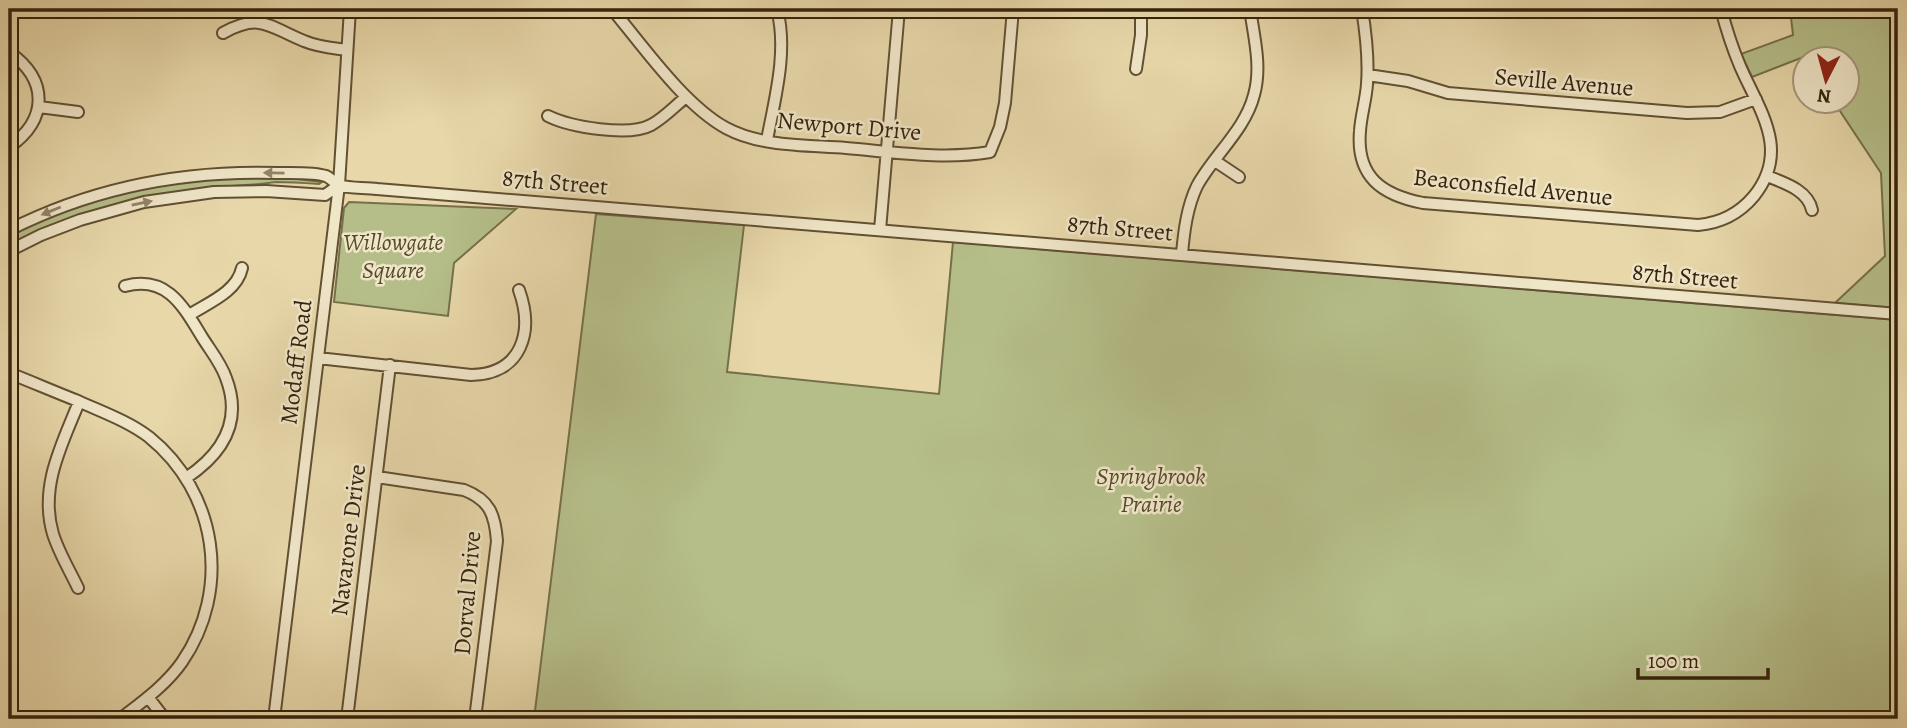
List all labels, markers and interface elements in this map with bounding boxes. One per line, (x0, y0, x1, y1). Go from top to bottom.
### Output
north arrow (1792, 46, 1862, 116)
street label: Seville Avenue (1493, 60, 1635, 104)
text: N (1816, 82, 1833, 110)
street label: Newport Drive (775, 104, 923, 148)
street label: 87th Street (501, 161, 609, 203)
street label: Beaconsfield Avenue (1412, 161, 1614, 213)
one-way arrow (262, 167, 284, 178)
one-way arrow (131, 198, 153, 209)
one-way arrow (40, 205, 61, 216)
street label: 87th Street (1066, 207, 1174, 249)
park label: Willowgate Square (343, 226, 443, 286)
street label: 87th Street (1631, 255, 1739, 297)
street label: Modaff Road (272, 298, 320, 426)
park label: Springbrook Prairie (1096, 460, 1206, 520)
street label: Navarone Drive (323, 462, 373, 618)
street label: Dorval Drive (446, 530, 488, 656)
scale bar (1638, 637, 1767, 681)
text: 100 m (1648, 647, 1699, 675)

